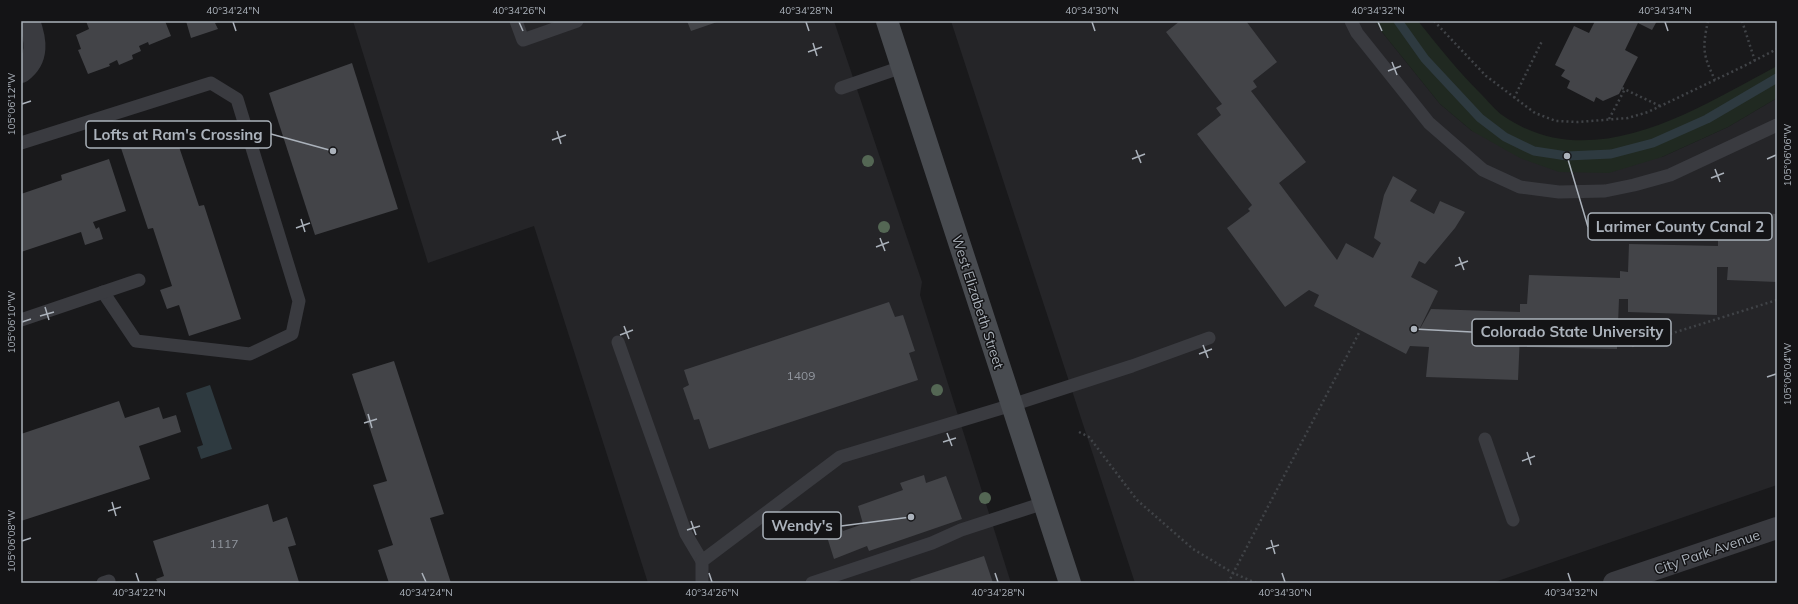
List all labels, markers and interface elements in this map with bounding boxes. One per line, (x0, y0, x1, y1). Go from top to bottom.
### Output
text: 40°34'24"N (206, 4, 260, 17)
text: 40°34'26"N (492, 4, 546, 17)
text: 40°34'28"N (779, 4, 833, 17)
text: 40°34'30"N (1065, 4, 1119, 17)
text: 40°34'32"N (1351, 4, 1405, 17)
text: 40°34'34"N (1638, 4, 1692, 17)
text: 105°06'12"W (5, 73, 18, 135)
callout: Lofts at Ram's Crossing (86, 121, 271, 148)
text: 105°06'06"W (1781, 124, 1794, 186)
text: Lofts at Ram's Crossing (93, 125, 263, 144)
callout: Larimer County Canal 2 (1588, 213, 1772, 240)
text: Larimer County Canal 2 (1596, 217, 1764, 236)
street label: West Elizabeth Street (948, 233, 1008, 371)
text: 105°06'10"W (5, 291, 18, 353)
callout: Colorado State University (1472, 319, 1671, 346)
text: Colorado State University (1481, 322, 1664, 341)
text: 105°06'04"W (1781, 343, 1794, 405)
house number: 1409 (787, 368, 815, 383)
text: 105°06'08"W (5, 510, 18, 572)
callout: Wendy's (763, 512, 841, 539)
text: Wendy's (771, 516, 833, 535)
street label: City Park Avenue (1652, 525, 1762, 579)
house number: 1117 (210, 536, 238, 551)
text: 40°34'22"N (112, 586, 166, 599)
text: 40°34'24"N (399, 586, 453, 599)
text: 40°34'26"N (685, 586, 739, 599)
text: 40°34'28"N (971, 586, 1025, 599)
text: 40°34'30"N (1258, 586, 1312, 599)
text: 40°34'32"N (1544, 586, 1598, 599)

